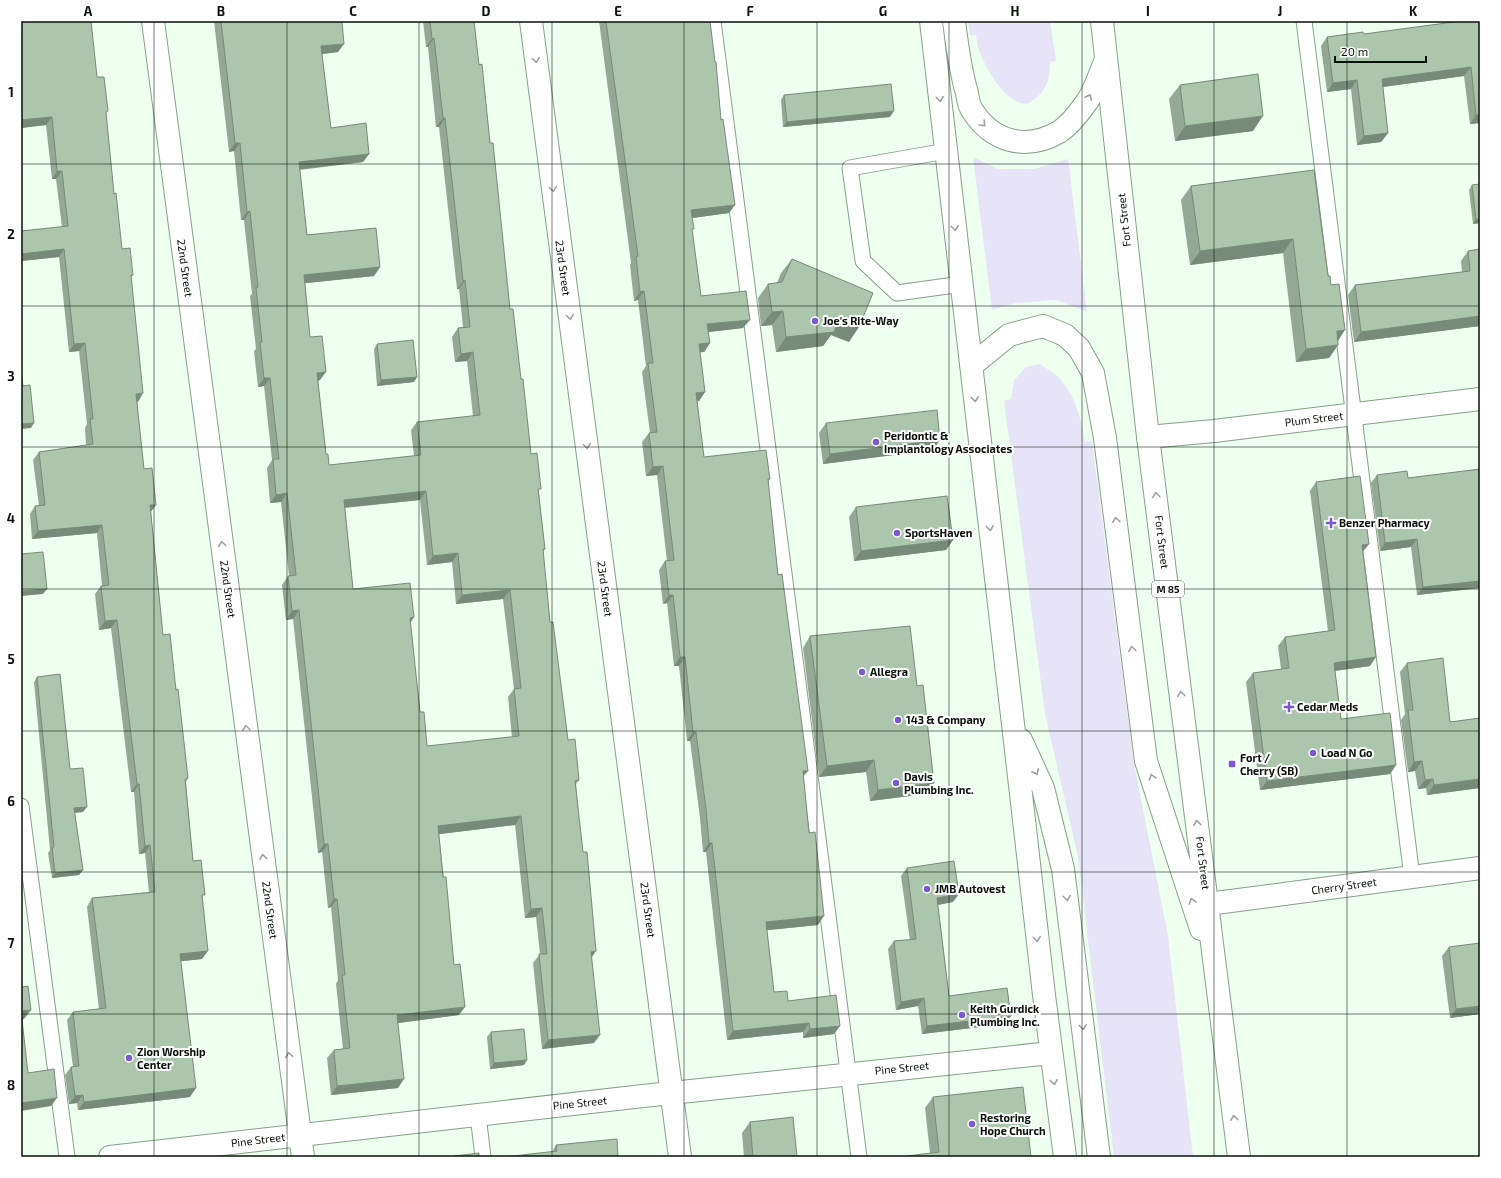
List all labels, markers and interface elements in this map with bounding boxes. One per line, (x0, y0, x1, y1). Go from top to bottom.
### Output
text: A (84, 3, 93, 19)
text: B (217, 3, 225, 19)
text: C (349, 3, 357, 19)
text: D (482, 3, 491, 19)
text: E (614, 3, 622, 19)
text: F (746, 3, 754, 19)
text: G (879, 3, 887, 19)
text: H (1011, 3, 1020, 19)
text: I (1146, 3, 1150, 19)
text: J (1278, 3, 1282, 19)
text: K (1409, 3, 1418, 19)
scale bar (1335, 38, 1426, 64)
text: 20 m (1341, 44, 1368, 58)
one-way arrow (531, 57, 540, 63)
text: 1 (8, 84, 14, 100)
one-way arrow (1084, 94, 1092, 101)
one-way arrow (935, 96, 944, 102)
one-way arrow (978, 119, 986, 127)
one-way arrow (548, 185, 557, 192)
street label: Fort Street (1114, 193, 1133, 247)
one-way arrow (950, 225, 959, 231)
text: 2 (7, 226, 15, 242)
street label: 22nd Street (175, 238, 196, 298)
street label: 23rd Street (553, 239, 574, 297)
one-way arrow (565, 314, 574, 320)
place label: Joe's Rite-Way (823, 314, 899, 328)
marker: Joe's Rite-Way (810, 316, 820, 326)
text: 3 (7, 368, 15, 384)
one-way arrow (971, 396, 980, 402)
street label: Plum Street (1284, 408, 1344, 429)
place label: Peridontic & Implantology Associates (884, 429, 1013, 456)
marker: Peridontic & Implantology Associates (871, 437, 881, 447)
one-way arrow (582, 443, 591, 449)
one-way arrow (1152, 492, 1161, 498)
text: 4 (7, 510, 15, 526)
street label: Fort Street (1153, 515, 1172, 569)
place label: Benzer Pharmacy (1339, 516, 1431, 530)
one-way arrow (1112, 517, 1121, 523)
marker: Benzer Pharmacy (1326, 518, 1336, 528)
one-way arrow (986, 525, 995, 531)
place label: SportsHaven (905, 526, 972, 539)
marker: SportsHaven (892, 528, 902, 538)
one-way arrow (217, 540, 226, 547)
street label: 22nd Street (218, 559, 239, 619)
street label: 23rd Street (595, 560, 616, 618)
road number: M 85 (1152, 581, 1184, 597)
one-way arrow (1128, 646, 1137, 652)
text: 5 (7, 651, 15, 667)
place label: Allegra (870, 665, 908, 678)
marker: Allegra (857, 667, 867, 677)
one-way arrow (1177, 691, 1186, 697)
place label: Cedar Meds (1297, 700, 1358, 713)
marker: Cedar Meds (1284, 702, 1294, 712)
place label: 143 & Company (906, 713, 986, 727)
marker: 143 & Company (893, 715, 903, 725)
one-way arrow (242, 725, 251, 731)
place label: Load N Go (1321, 746, 1373, 759)
marker: Load N Go (1308, 748, 1318, 758)
place label: Fort / Cherry (SB) (1240, 751, 1298, 778)
marker: Fort / Cherry (SB) (1227, 759, 1237, 769)
one-way arrow (1031, 768, 1039, 776)
place label: Davis Plumbing Inc. (904, 770, 974, 796)
one-way arrow (1148, 774, 1156, 781)
marker: Davis Plumbing Inc. (891, 778, 901, 788)
text: 6 (7, 793, 15, 809)
one-way arrow (1193, 819, 1202, 826)
street label: Fort Street (1194, 836, 1213, 890)
one-way arrow (259, 854, 268, 860)
street label: Cherry Street (1310, 874, 1378, 897)
street label: 22nd Street (260, 880, 281, 940)
street label: 23rd Street (638, 881, 659, 939)
place label: JMB Autovest (935, 882, 1006, 895)
marker: JMB Autovest (922, 884, 932, 894)
one-way arrow (1062, 895, 1071, 901)
one-way arrow (1188, 898, 1197, 905)
text: 7 (8, 935, 15, 951)
one-way arrow (1032, 936, 1041, 942)
place label: Keith Gurdick Plumbing Inc. (970, 1002, 1040, 1028)
marker: Keith Gurdick Plumbing Inc. (957, 1010, 967, 1020)
one-way arrow (1078, 1024, 1087, 1030)
place label: Zion Worship Center (137, 1045, 206, 1071)
one-way arrow (285, 1052, 294, 1058)
marker: Zion Worship Center (124, 1053, 134, 1063)
street label: Pine Street (874, 1058, 930, 1077)
text: 8 (7, 1077, 15, 1093)
one-way arrow (1049, 1079, 1058, 1085)
street label: Pine Street (552, 1093, 608, 1112)
place label: Restoring Hope Church (980, 1111, 1046, 1137)
one-way arrow (1230, 1115, 1239, 1121)
marker: Restoring Hope Church (967, 1119, 977, 1129)
street label: Pine Street (230, 1130, 286, 1149)

